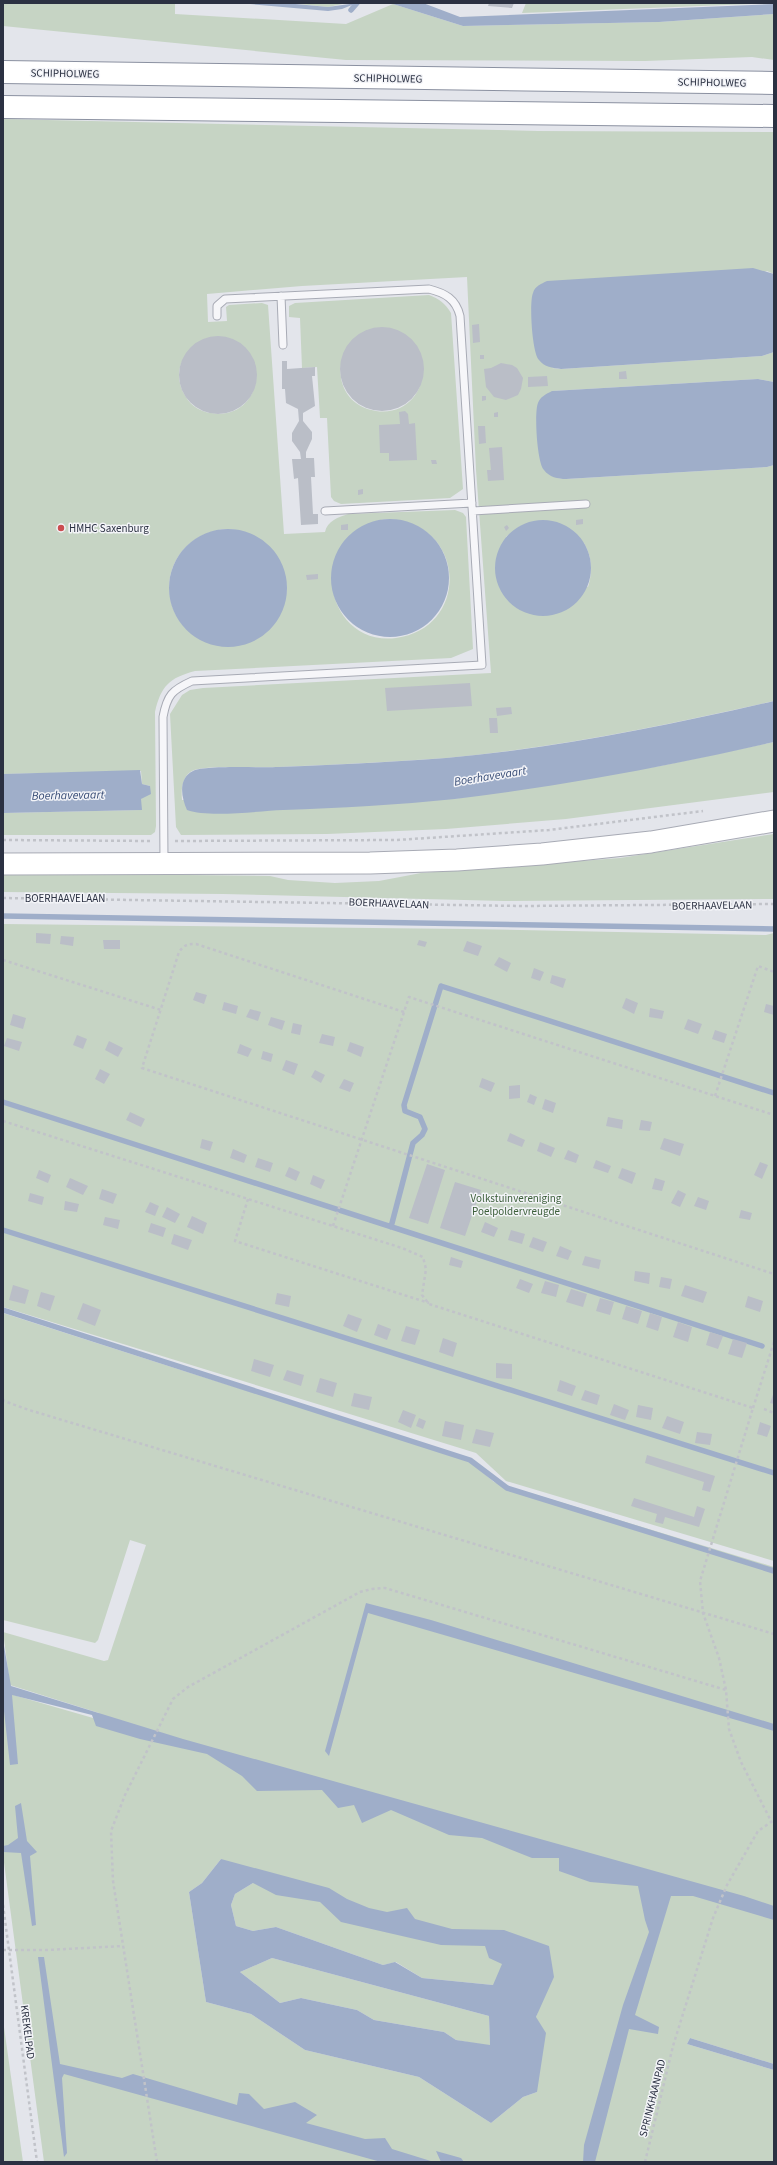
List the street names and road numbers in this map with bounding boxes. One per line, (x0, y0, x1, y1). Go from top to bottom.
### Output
street label: SCHIPHOLWEG (30, 65, 100, 82)
street label: SCHIPHOLWEG (353, 70, 423, 87)
street label: SCHIPHOLWEG (677, 74, 747, 91)
street label: BOERHAAVELAAN (25, 891, 105, 906)
street label: BOERHAAVELAAN (348, 895, 430, 912)
street label: BOERHAAVELAAN (672, 897, 752, 914)
street label: KREKELPAD (17, 2004, 38, 2060)
street label: SPRINKHAANPAD (636, 2058, 669, 2138)

